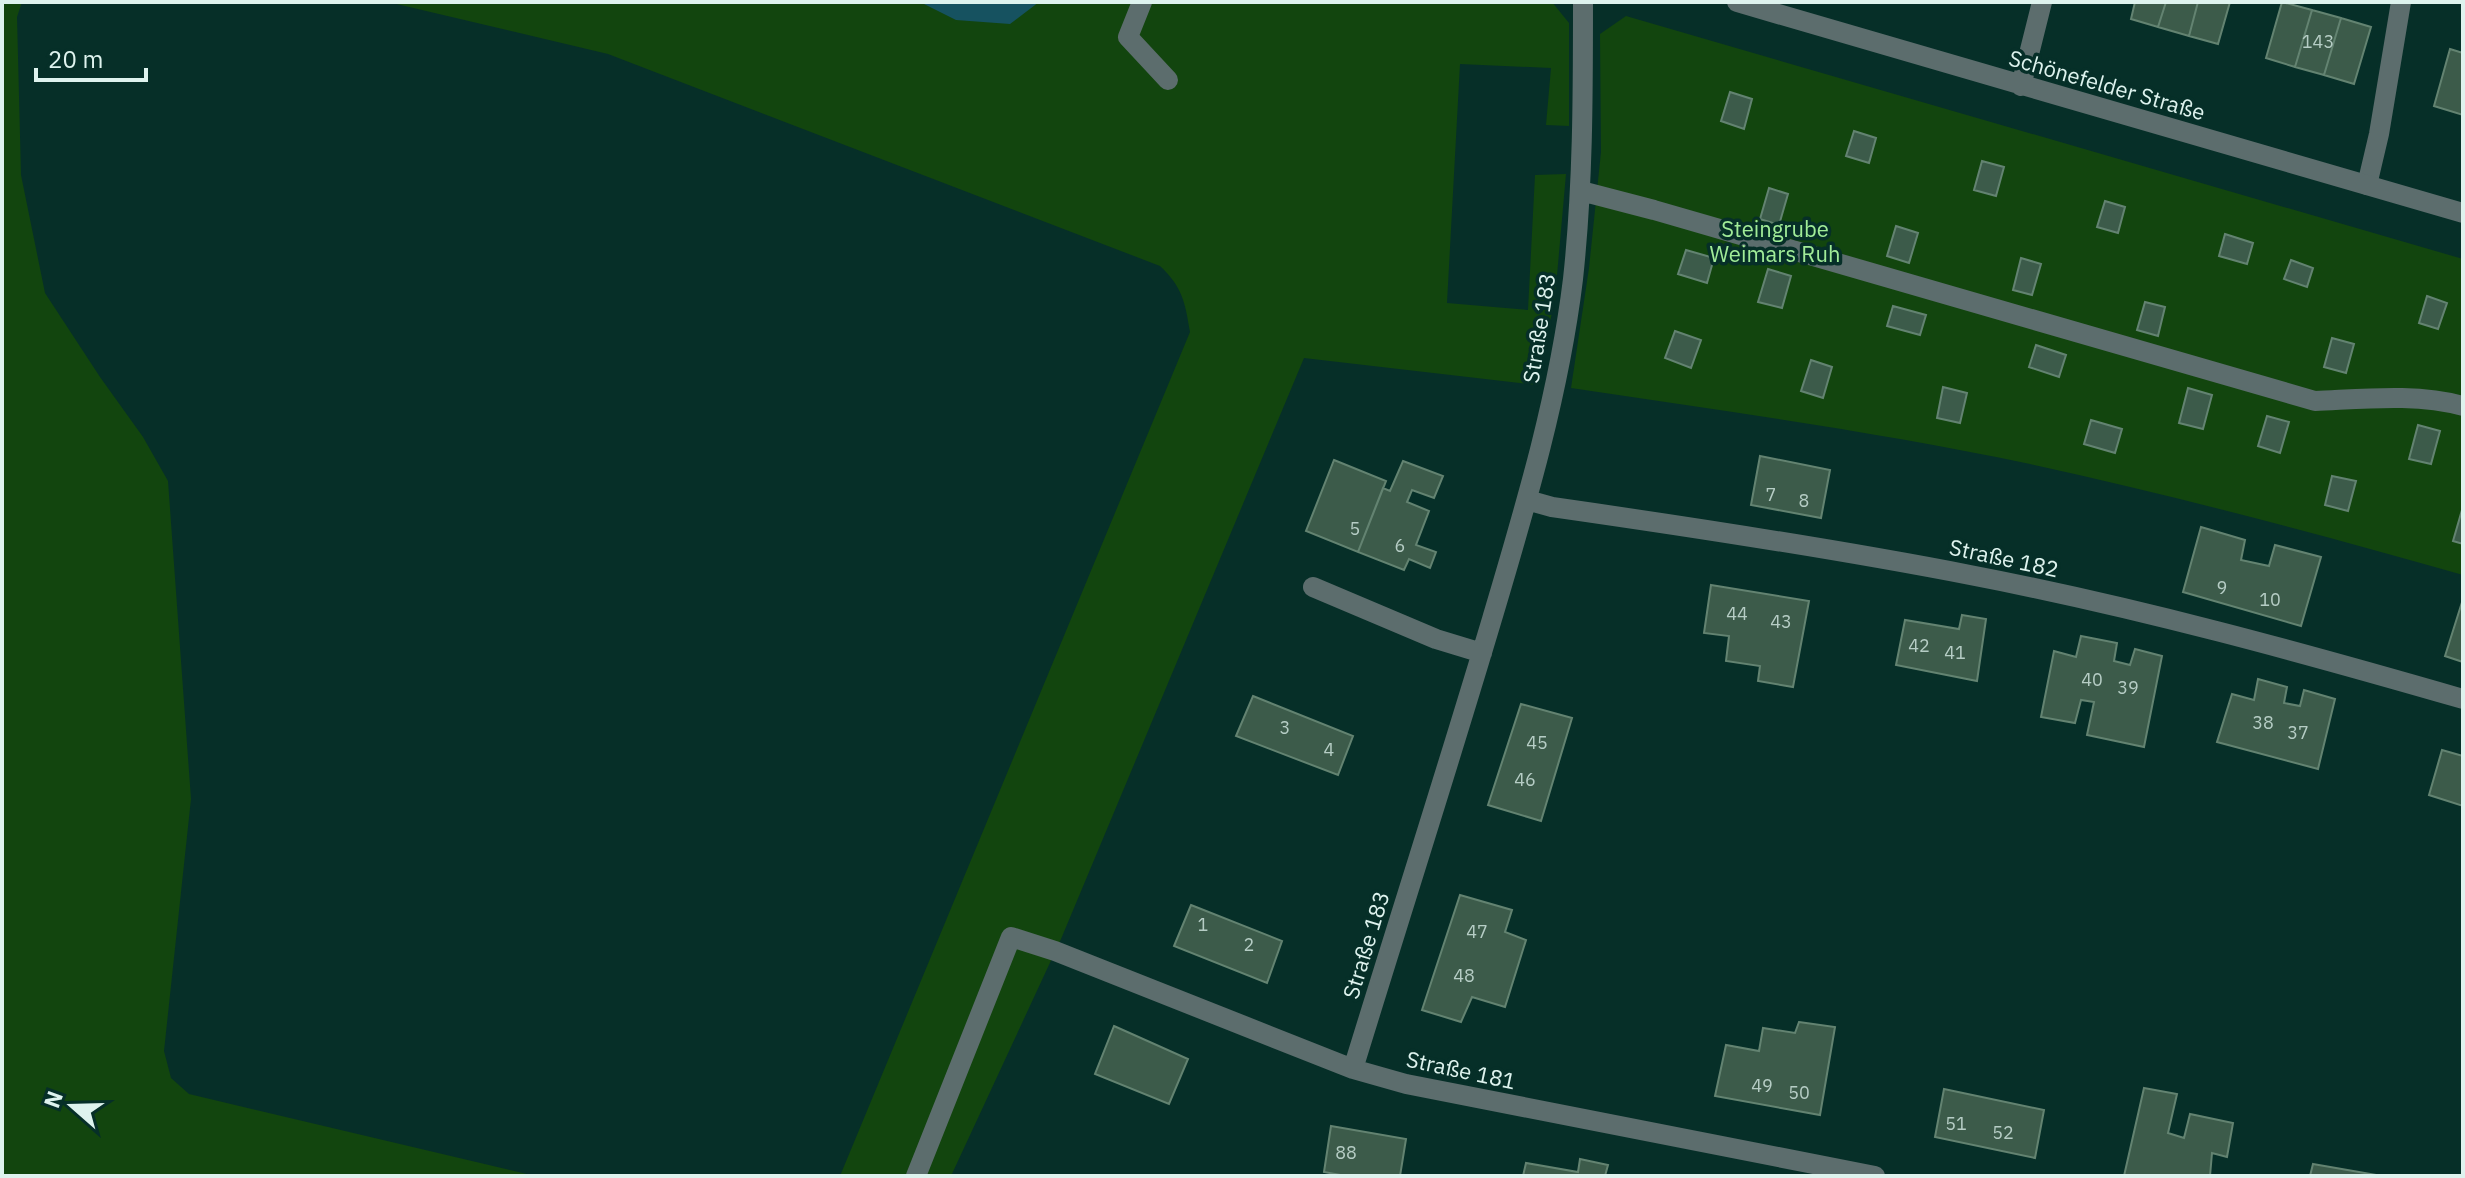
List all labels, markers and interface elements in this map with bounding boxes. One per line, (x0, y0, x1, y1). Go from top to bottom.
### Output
house number: 143 (2302, 30, 2334, 53)
scale bar (36, 32, 146, 82)
text: 20 m (48, 43, 103, 75)
street label: Schönefelder Straße (2006, 43, 2209, 126)
park label: Steingrube Weimars Ruh (1710, 214, 1840, 268)
street label: Straße 183 (1515, 271, 1562, 385)
house number: 7 (1766, 483, 1776, 506)
house number: 8 (1799, 489, 1809, 512)
house number: 5 (1350, 517, 1360, 540)
street label: Straße 182 (1947, 532, 2062, 583)
house number: 6 (1395, 534, 1405, 557)
house number: 9 (2217, 576, 2227, 599)
house number: 10 (2259, 588, 2281, 611)
house number: 44 (1726, 602, 1748, 625)
house number: 43 (1770, 610, 1792, 633)
house number: 42 (1908, 634, 1930, 657)
house number: 41 (1944, 641, 1966, 664)
house number: 40 (2081, 668, 2103, 691)
house number: 39 (2117, 676, 2139, 699)
house number: 38 (2252, 711, 2274, 734)
house number: 3 (1280, 716, 1290, 739)
house number: 37 (2287, 721, 2309, 744)
house number: 45 (1526, 731, 1548, 754)
house number: 4 (1324, 738, 1335, 761)
house number: 46 (1514, 768, 1536, 791)
street label: Straße 183 (1335, 887, 1396, 1002)
house number: 1 (1198, 913, 1208, 936)
house number: 47 (1466, 920, 1488, 943)
house number: 2 (1244, 933, 1254, 956)
house number: 48 (1453, 964, 1475, 987)
street label: Straße 181 (1404, 1044, 1519, 1095)
north arrow (32, 1066, 112, 1146)
house number: 49 (1751, 1074, 1773, 1097)
house number: 50 (1788, 1081, 1810, 1104)
text: N (36, 1087, 69, 1111)
house number: 51 (1945, 1112, 1967, 1135)
house number: 52 (1992, 1121, 2014, 1144)
house number: 88 (1335, 1141, 1357, 1164)

